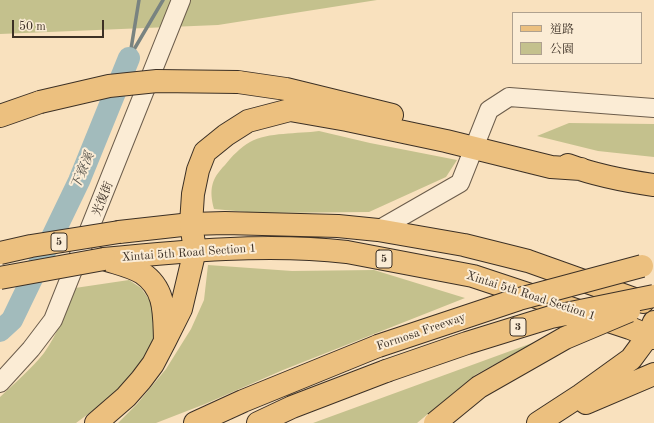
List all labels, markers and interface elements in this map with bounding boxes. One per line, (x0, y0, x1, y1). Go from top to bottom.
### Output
scale bar (14, 12, 106, 38)
legend (512, 12, 642, 64)
text: 50 m (19, 21, 46, 33)
text: 道路 (550, 24, 574, 36)
text: 公園 (550, 44, 574, 56)
water label: 下寮溪 (68, 150, 98, 192)
street label: 光復街 (90, 180, 116, 218)
road number: 5 (51, 233, 67, 251)
street label: Xintai 5th Road Section 1 (121, 241, 257, 265)
road number: 5 (376, 250, 392, 268)
street label: Xintai 5th Road Section 1 (465, 268, 597, 324)
street label: Formosa Freeway (375, 310, 467, 354)
road number: 3 (510, 318, 526, 336)

